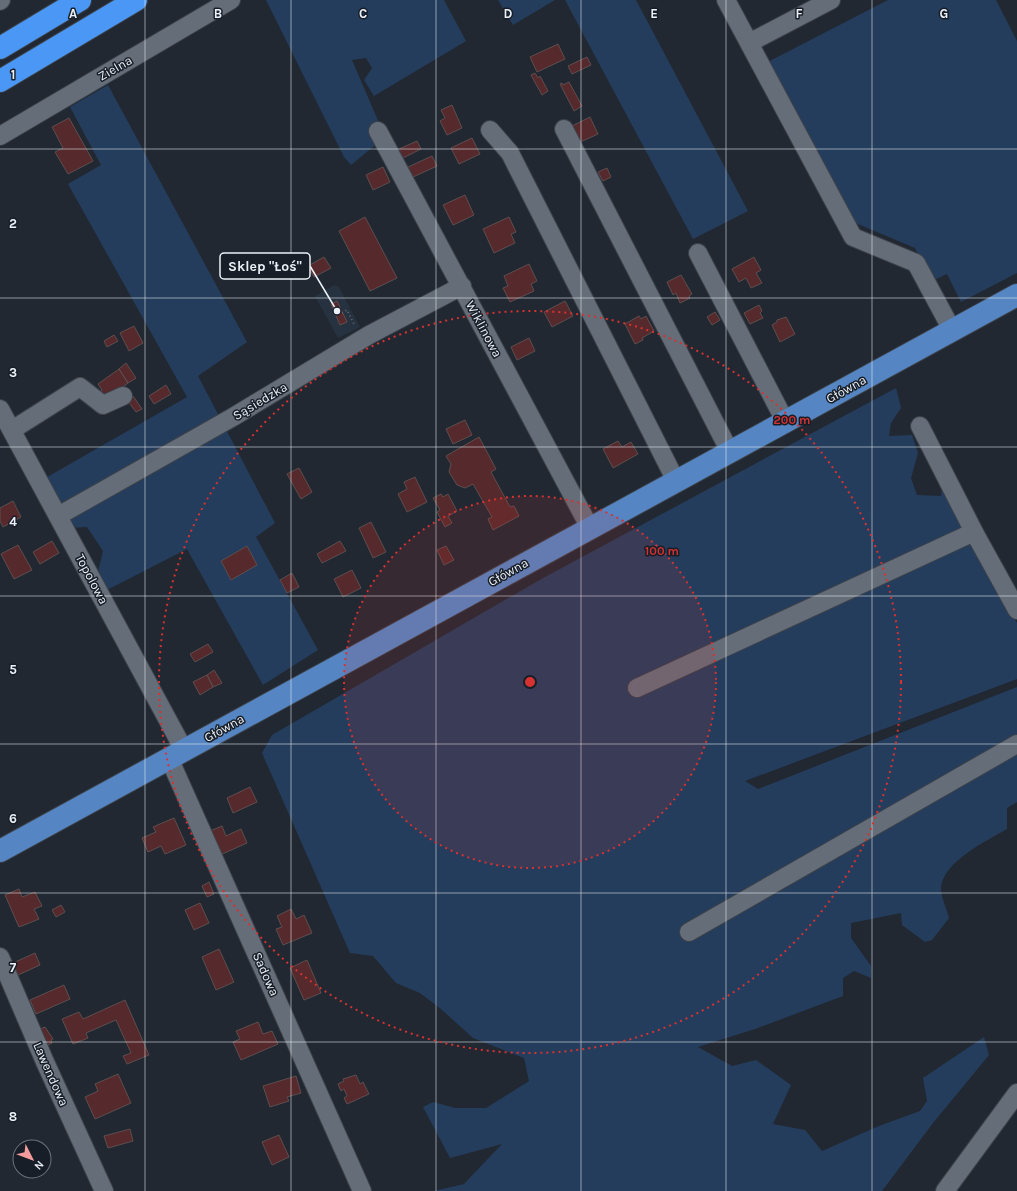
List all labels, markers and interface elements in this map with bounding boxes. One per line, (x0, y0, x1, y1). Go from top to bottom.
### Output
text: A (69, 6, 77, 21)
text: B (214, 6, 222, 21)
text: C (359, 6, 367, 21)
text: D (504, 6, 513, 21)
text: E (650, 6, 658, 21)
text: F (795, 6, 803, 21)
text: G (940, 6, 948, 21)
street label: Zielna (95, 52, 135, 84)
text: 1 (11, 67, 15, 82)
text: 2 (9, 216, 17, 231)
callout: Sklep "Łoś" (220, 253, 310, 279)
text: Sklep "Łoś" (228, 258, 302, 275)
street label: Wiklinowa (463, 298, 505, 360)
text: 3 (9, 365, 17, 380)
street label: Główna (823, 372, 869, 406)
street label: Sąsiedzka (230, 379, 290, 423)
text: 200 m (774, 413, 810, 427)
text: 4 (9, 514, 17, 529)
text: 100 m (645, 544, 679, 558)
street label: Topolowa (73, 551, 111, 607)
street label: Główna (485, 555, 531, 589)
text: 5 (9, 662, 17, 677)
centre of rings (523, 675, 537, 689)
street label: Główna (201, 711, 247, 745)
text: 6 (9, 811, 17, 826)
street label: Sadowa (250, 950, 282, 998)
text: 7 (10, 960, 17, 975)
street label: Lawendowa (30, 1040, 72, 1108)
text: 8 (9, 1109, 17, 1124)
north arrow (12, 1139, 52, 1179)
text: N (32, 1158, 47, 1173)

